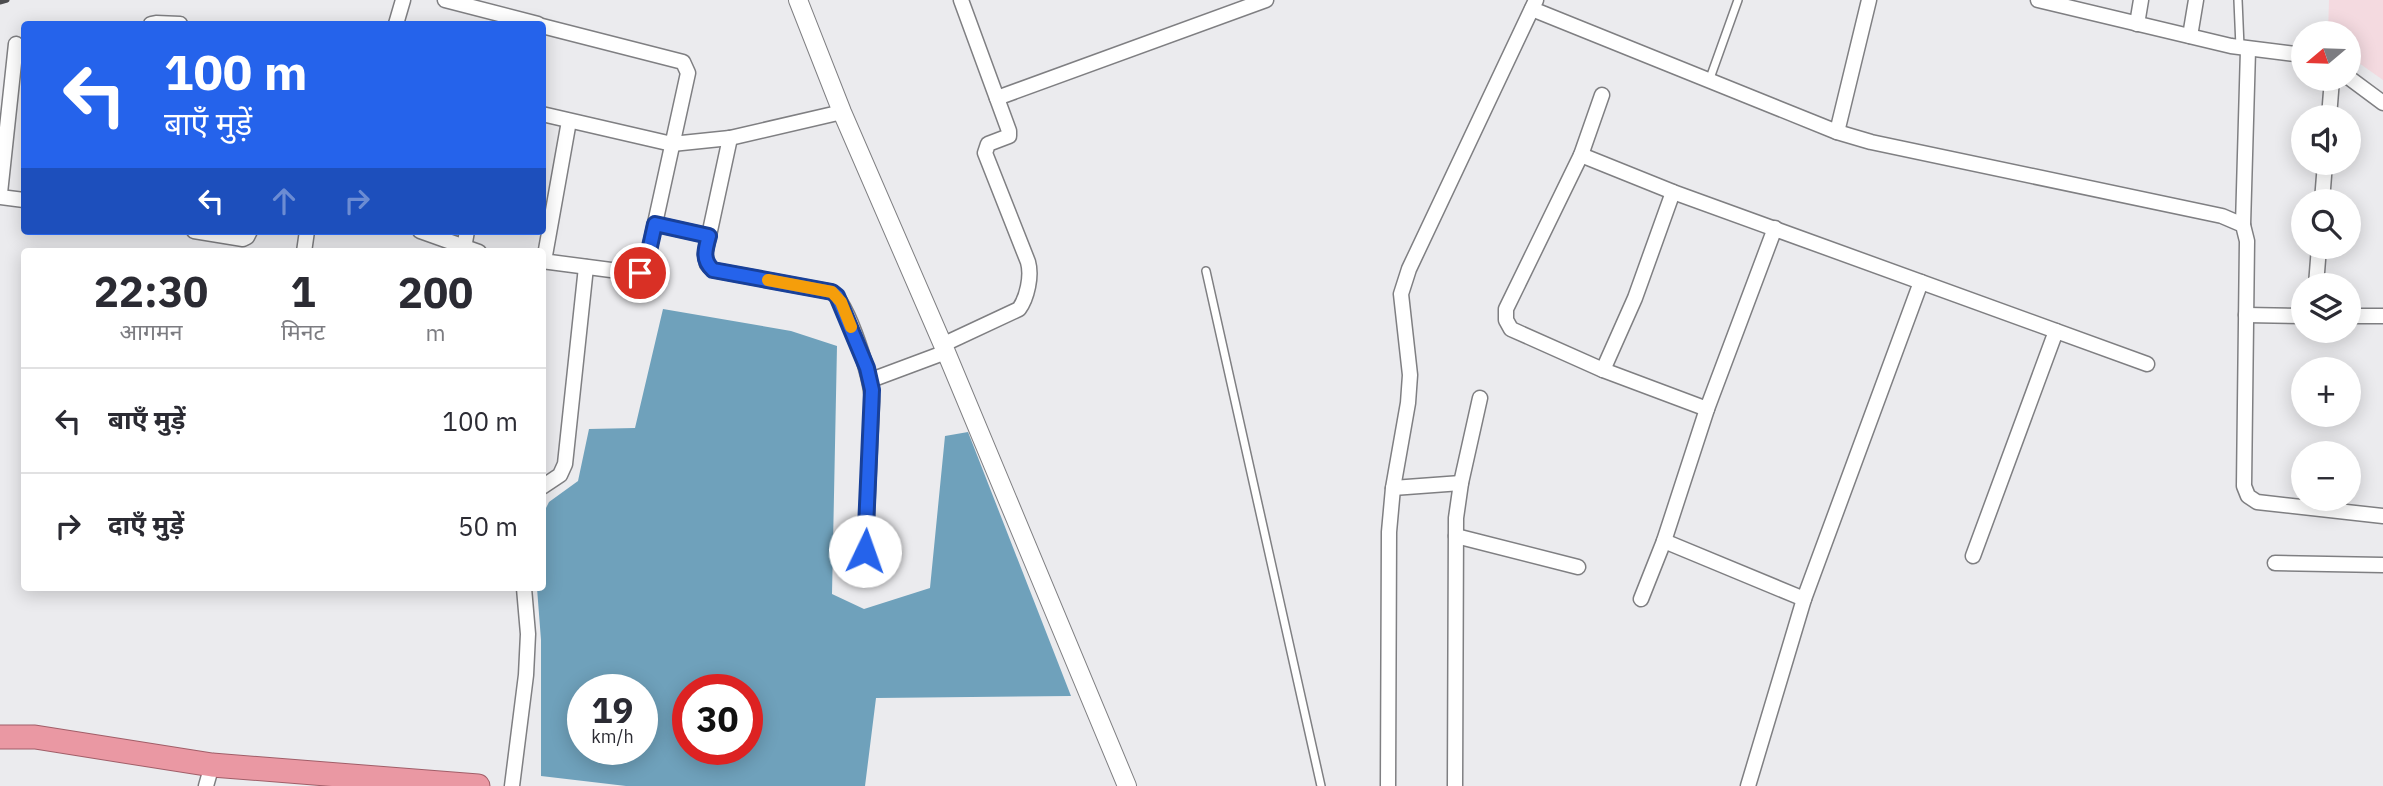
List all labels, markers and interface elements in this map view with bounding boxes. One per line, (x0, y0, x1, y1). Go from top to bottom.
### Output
north arrow (2291, 21, 2361, 91)
map controls (2291, 21, 2361, 511)
text: 100 m (164, 40, 308, 103)
icon: left (49, 49, 140, 140)
text: बाएँ मुड़ें (164, 102, 252, 144)
button: sound (2291, 105, 2361, 175)
icon: left (192, 182, 230, 220)
icon: ahead (265, 182, 303, 220)
icon: right (338, 182, 376, 220)
button: search (2291, 189, 2361, 259)
pin (610, 243, 670, 303)
icon: arrive (621, 254, 659, 292)
text: 22:30 (94, 264, 208, 319)
text: 1 (290, 264, 316, 319)
text: 200 (398, 265, 473, 320)
button: layers (2291, 273, 2361, 343)
text: आगमन (120, 316, 182, 346)
text: मिनट (281, 316, 325, 346)
text: m (425, 317, 446, 347)
button: + (2291, 357, 2361, 427)
icon: left (49, 402, 87, 440)
text: बाएँ मुड़ें (108, 402, 185, 436)
text: 100 m (442, 404, 518, 438)
button: − (2291, 441, 2361, 511)
icon: right (49, 507, 87, 545)
text: दाएँ मुड़ें (108, 507, 184, 541)
text: 50 m (458, 509, 518, 543)
position arrow (828, 514, 902, 588)
speed limit sign: 30 (672, 674, 763, 765)
text: 19 (591, 687, 634, 733)
text: km/h (591, 725, 634, 748)

